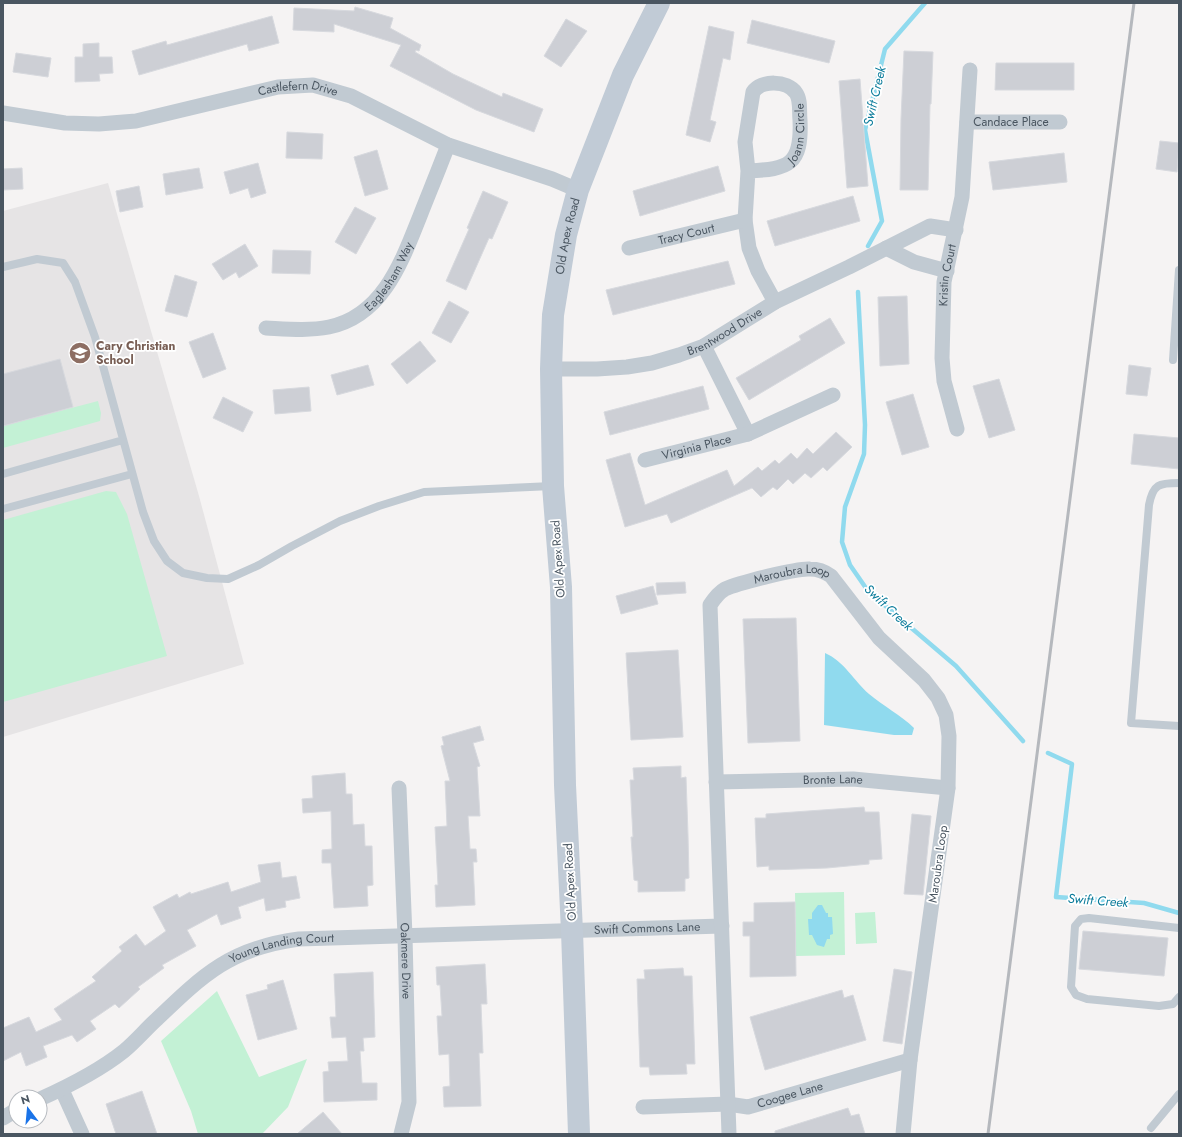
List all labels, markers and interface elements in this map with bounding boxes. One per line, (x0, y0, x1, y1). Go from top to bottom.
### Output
water label: Swift Creek (858, 64, 891, 128)
street label: Castlefern Drive (256, 76, 340, 101)
street label: Joann Circle (782, 103, 809, 170)
street label: Candace Place (973, 113, 1049, 131)
street label: Old Apex Road (551, 196, 585, 276)
street label: Tracy Court (656, 219, 716, 250)
street label: Eaglesham Way (360, 238, 418, 316)
street label: Kristin Court (934, 242, 961, 307)
street label: Brentwood Drive (685, 303, 766, 360)
place label: Cary Christian School (96, 337, 176, 369)
school or university icon: Cary Christian School (67, 340, 93, 366)
street label: Virginia Place (660, 430, 733, 464)
street label: Old Apex Road (546, 519, 570, 599)
street label: Maroubra Loop (752, 560, 834, 589)
water label: Swift Creek (860, 580, 918, 635)
street label: Bronte Lane (803, 770, 864, 789)
street label: Maroubra Loop (924, 824, 952, 904)
street label: Old Apex Road (559, 843, 581, 921)
water label: Swift Creek (1067, 889, 1129, 912)
street label: Swift Commons Lane (594, 918, 701, 939)
street label: Oakmere Drive (395, 922, 416, 999)
street label: Young Landing Court (226, 929, 334, 968)
street label: Coogee Lane (755, 1077, 825, 1113)
north arrow (8, 1089, 48, 1129)
text: N (19, 1090, 32, 1108)

